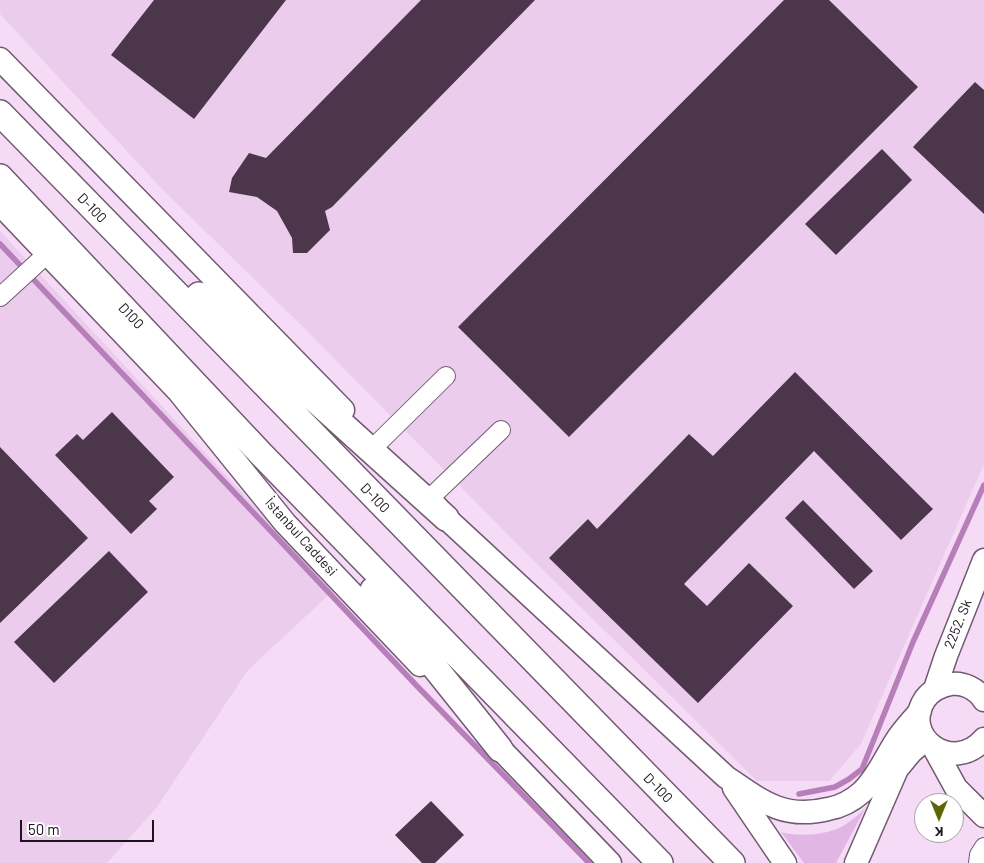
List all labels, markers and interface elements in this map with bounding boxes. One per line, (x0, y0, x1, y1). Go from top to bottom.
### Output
street label: D-100 (74, 190, 110, 226)
street label: D100 (115, 300, 147, 332)
street label: D-100 (357, 480, 393, 516)
street label: İstanbul Caddesi (261, 494, 341, 580)
street label: 2252. Sk (941, 597, 975, 651)
street label: D-100 (640, 770, 676, 806)
north arrow (914, 793, 964, 843)
scale bar (22, 810, 156, 842)
text: 50 m (28, 820, 60, 838)
text: K (935, 824, 943, 841)

